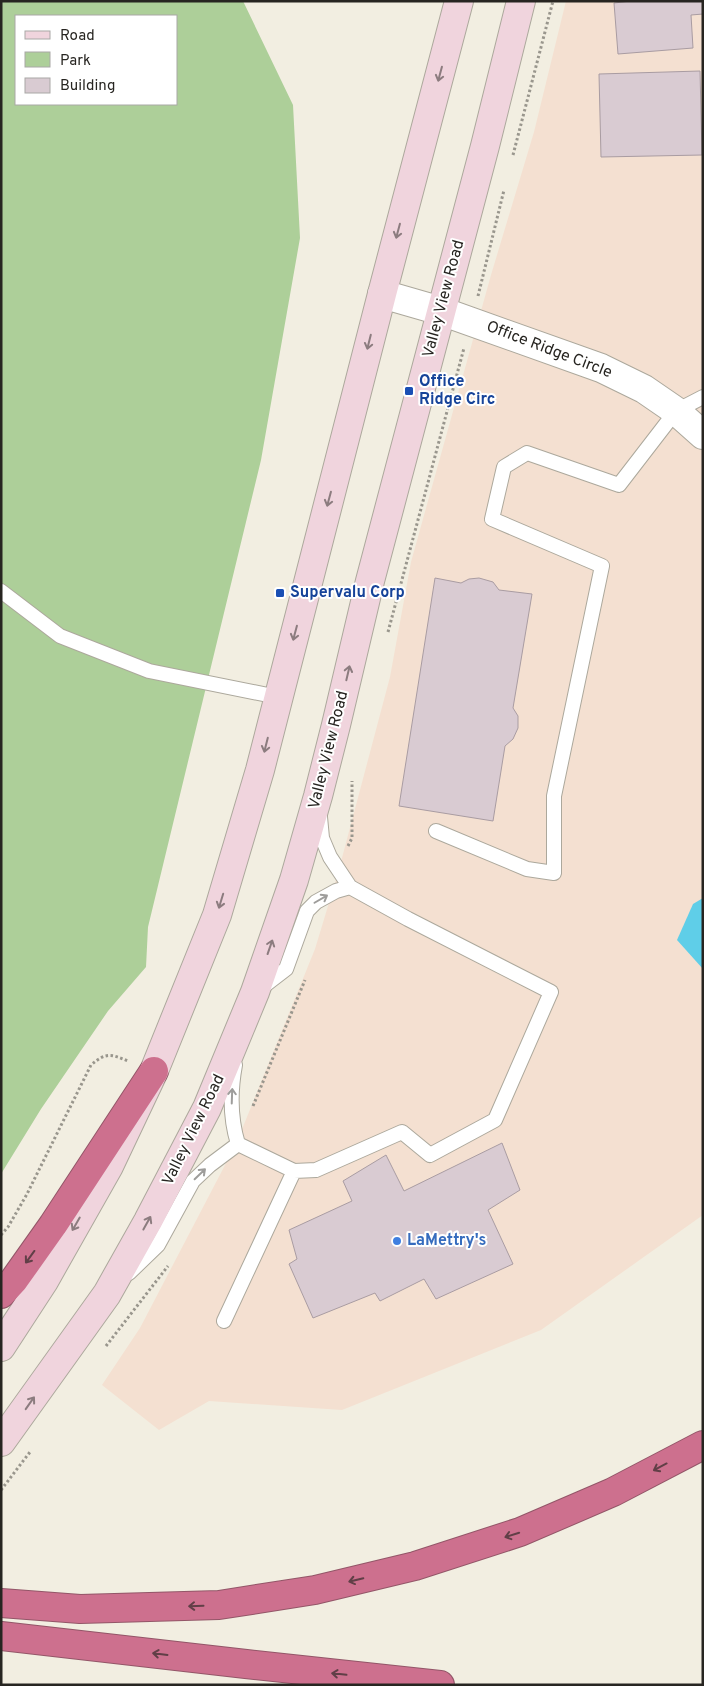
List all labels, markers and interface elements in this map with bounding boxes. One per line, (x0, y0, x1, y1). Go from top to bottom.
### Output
legend (15, 15, 178, 105)
text: Road (60, 27, 95, 46)
text: Park (60, 52, 91, 71)
one-way arrow (434, 66, 444, 82)
text: Building (60, 77, 115, 96)
one-way arrow (393, 223, 402, 239)
street label: Valley View Road (419, 238, 469, 360)
street label: Office Ridge Circle (483, 317, 615, 383)
one-way arrow (364, 333, 374, 349)
place label: Office Ridge Circ (419, 372, 495, 410)
marker: Office Ridge Circ (403, 385, 415, 397)
one-way arrow (324, 491, 333, 507)
place label: Supervalu Corp (290, 583, 405, 603)
marker: Supervalu Corp (274, 587, 286, 599)
one-way arrow (290, 625, 299, 641)
one-way arrow (344, 666, 353, 682)
street label: Valley View Road (305, 689, 353, 811)
one-way arrow (261, 736, 270, 752)
one-way arrow (216, 892, 226, 908)
one-way arrow (314, 894, 328, 904)
one-way arrow (266, 940, 276, 956)
street label: Valley View Road (158, 1071, 230, 1189)
one-way arrow (227, 1089, 236, 1105)
one-way arrow (194, 1168, 207, 1180)
one-way arrow (71, 1216, 81, 1230)
one-way arrow (143, 1216, 152, 1231)
place label: LaMettry's (407, 1231, 487, 1251)
marker: LaMettry's (391, 1235, 403, 1247)
one-way arrow (25, 1250, 35, 1264)
one-way arrow (24, 1397, 35, 1410)
one-way arrow (652, 1462, 667, 1472)
one-way arrow (504, 1530, 520, 1540)
one-way arrow (348, 1576, 364, 1585)
one-way arrow (188, 1601, 204, 1610)
one-way arrow (153, 1649, 169, 1659)
one-way arrow (332, 1669, 348, 1679)

